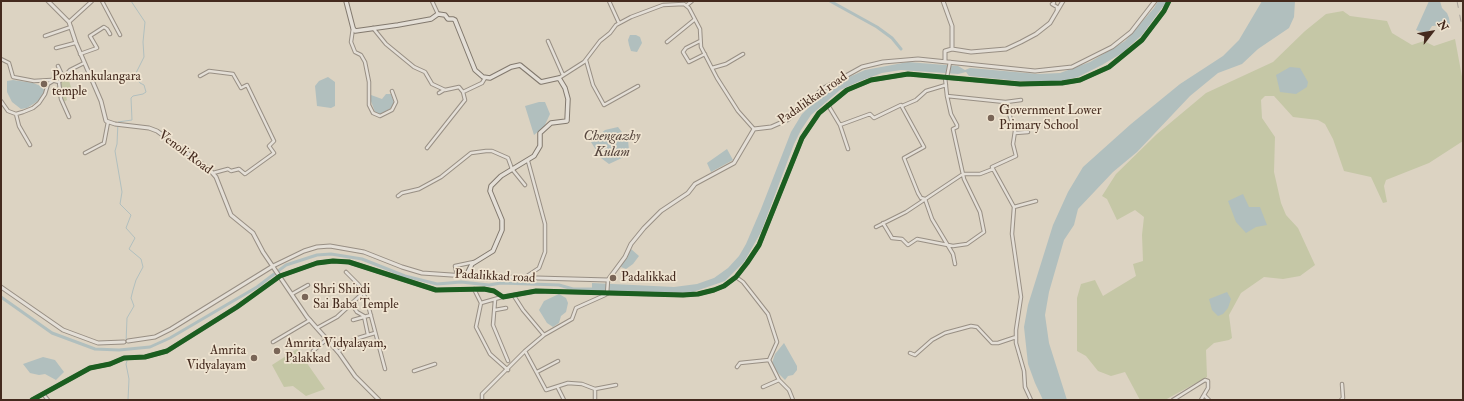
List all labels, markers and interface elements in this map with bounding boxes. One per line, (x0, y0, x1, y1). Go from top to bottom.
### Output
north arrow (1412, 12, 1452, 52)
text: N (1435, 18, 1451, 33)
place label: Pozhankulangara temple (52, 69, 141, 100)
street label: Padalikkad road (775, 69, 851, 129)
marker: Pozhankulangara temple (39, 79, 49, 89)
place label: Government Lower Primary School (999, 103, 1101, 134)
marker: Government Lower Primary School (986, 113, 996, 123)
street label: Venoli Road (155, 128, 215, 178)
water label: Chengazhy Kulam (583, 129, 641, 162)
street label: Padalikkad road (454, 267, 536, 287)
place label: Padalikkad (621, 270, 676, 286)
marker: Padalikkad (608, 273, 618, 283)
place label: Shri Shirdi Sai Baba Temple (313, 282, 399, 313)
marker: Shri Shirdi Sai Baba Temple (300, 292, 310, 302)
place label: Amrita Vidyalayam, Palakkad (285, 336, 387, 367)
place label: Amrita Vidyalayam (186, 343, 246, 374)
marker: Amrita Vidyalayam, Palakkad (272, 346, 282, 356)
marker: Amrita Vidyalayam (249, 353, 259, 363)

